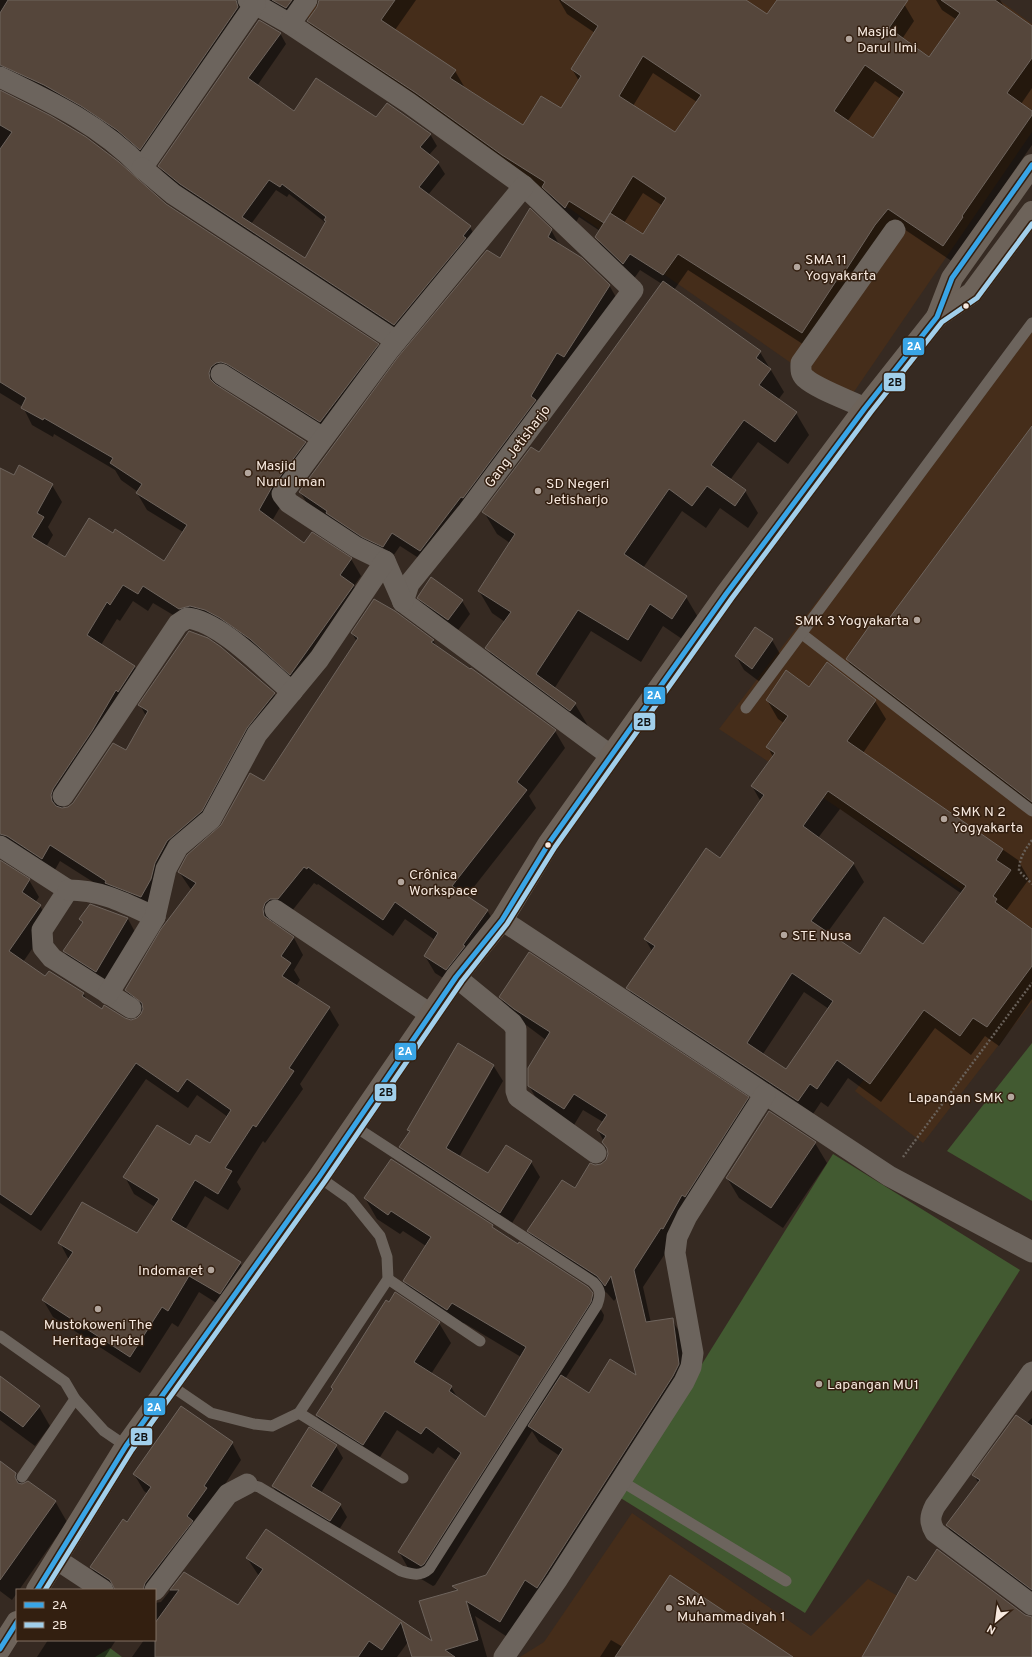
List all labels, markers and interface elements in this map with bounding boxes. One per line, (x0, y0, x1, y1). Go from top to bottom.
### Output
place label: Masjid Darul Ilmi (857, 24, 917, 57)
marker: Masjid Darul Ilmi (844, 34, 854, 44)
place label: SMA 11 Yogyakarta (805, 252, 876, 285)
marker: SMA 11 Yogyakarta (792, 262, 802, 272)
unlabelled marker (961, 301, 971, 311)
line badge: 2A (902, 337, 925, 356)
text: 2A (907, 340, 921, 354)
line badge: 2B (883, 372, 906, 392)
text: 2B (888, 376, 902, 390)
street label: Gang Jetisharjo (482, 402, 555, 491)
place label: Masjid Nurul Iman (256, 458, 325, 491)
marker: Masjid Nurul Iman (243, 468, 253, 478)
place label: SD Negeri Jetisharjo (546, 476, 609, 509)
marker: SD Negeri Jetisharjo (533, 486, 543, 496)
place label: SMK 3 Yogyakarta (795, 613, 909, 630)
marker: SMK 3 Yogyakarta (912, 615, 922, 625)
line badge: 2A (643, 686, 666, 705)
text: 2A (647, 689, 661, 703)
line badge: 2B (633, 712, 656, 731)
text: 2B (637, 716, 651, 730)
place label: SMK N 2 Yogyakarta (952, 804, 1023, 837)
marker: SMK N 2 Yogyakarta (939, 814, 949, 824)
unlabelled marker (543, 840, 553, 850)
place label: Crônica Workspace (409, 867, 478, 900)
marker: Crônica Workspace (396, 877, 406, 887)
place label: STE Nusa (792, 928, 851, 945)
marker: STE Nusa (779, 930, 789, 940)
line badge: 2A (394, 1042, 417, 1061)
text: 2A (398, 1045, 412, 1059)
line badge: 2B (374, 1083, 397, 1102)
text: 2B (379, 1086, 393, 1100)
place label: Lapangan SMK (908, 1090, 1003, 1107)
marker: Lapangan SMK (1006, 1092, 1016, 1102)
place label: Indomaret (138, 1263, 203, 1280)
marker: Indomaret (206, 1265, 216, 1275)
marker: Mustokoweni The Heritage Hotel (93, 1304, 103, 1314)
place label: Mustokoweni The Heritage Hotel (44, 1317, 152, 1350)
place label: Lapangan MU1 (827, 1377, 919, 1394)
marker: Lapangan MU1 (814, 1379, 824, 1389)
line badge: 2A (143, 1397, 166, 1416)
text: 2A (147, 1401, 161, 1415)
line badge: 2B (130, 1427, 153, 1446)
text: 2B (134, 1431, 148, 1445)
legend (16, 1589, 156, 1641)
place label: SMA Muhammadiyah 1 (677, 1593, 786, 1626)
text: 2A (52, 1598, 68, 1614)
north arrow (976, 1601, 1016, 1641)
marker: SMA Muhammadiyah 1 (664, 1603, 674, 1613)
text: 2B (52, 1618, 67, 1634)
text: N (985, 1621, 998, 1637)

